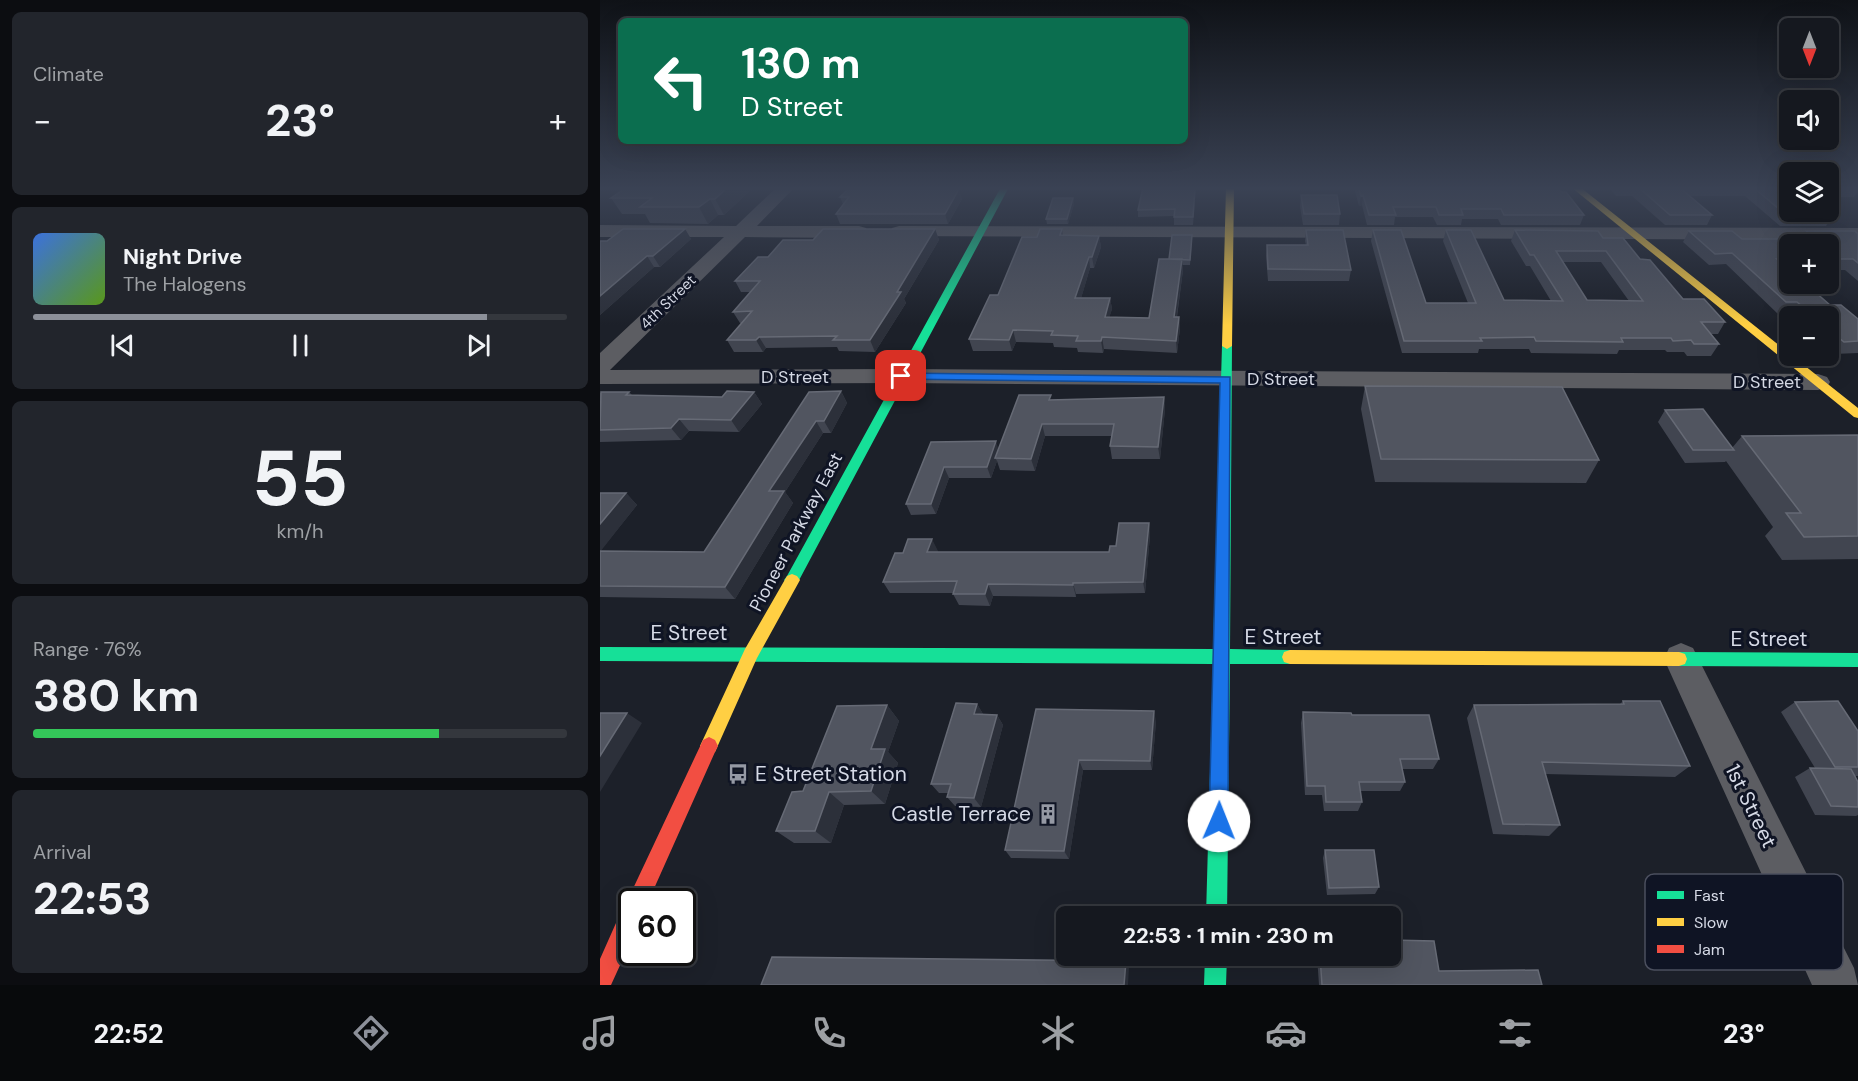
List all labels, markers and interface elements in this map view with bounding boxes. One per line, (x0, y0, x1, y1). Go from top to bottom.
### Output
north arrow (1779, 18, 1839, 78)
map controls (1779, 18, 1839, 366)
text: 130 m (741, 36, 861, 91)
icon: left (642, 42, 720, 120)
text: Climate (33, 61, 104, 87)
text: D Street (741, 89, 843, 124)
button: sound (1779, 90, 1839, 150)
text: 23° (265, 91, 335, 150)
text: − (33, 99, 51, 142)
text: + (549, 99, 567, 142)
button: layers (1779, 162, 1839, 222)
button: + (1779, 234, 1839, 294)
text: Night Drive (123, 242, 242, 271)
street label: 4th Street (636, 270, 700, 334)
text: The Halogens (123, 271, 246, 297)
button: − (1779, 306, 1839, 366)
icon: previous (106, 329, 139, 362)
icon: pause (284, 329, 317, 362)
icon: next (462, 329, 495, 362)
pin (875, 350, 926, 401)
icon: arrive (884, 359, 917, 392)
street label: D Street (761, 365, 829, 389)
street label: D Street (1247, 367, 1315, 391)
street label: D Street (1733, 370, 1801, 394)
text: 55 (251, 428, 349, 529)
street label: Pioneer Parkway East (744, 448, 848, 616)
text: km/h (276, 518, 324, 544)
street label: E Street (651, 619, 727, 647)
street label: E Street (1245, 623, 1321, 651)
street label: E Street (1731, 625, 1807, 653)
text: Range · 76% (33, 636, 142, 662)
text: 380 km (33, 666, 199, 725)
street label: 1st Street (1719, 759, 1783, 853)
place label: E Street Station (755, 760, 907, 788)
bus stop icon: E Street Station (726, 762, 750, 786)
position arrow (1187, 789, 1251, 853)
place label: Castle Terrace (891, 800, 1031, 828)
building icon: Castle Terrace (1036, 802, 1060, 826)
text: Arrival (33, 839, 91, 865)
text: 22:53 (33, 869, 152, 928)
legend (1645, 874, 1843, 970)
text: Fast (1694, 885, 1725, 906)
speed limit sign: 60 (618, 888, 696, 966)
text: Slow (1694, 912, 1728, 933)
text: 22:53 · 1 min · 230 m (1123, 921, 1334, 950)
text: Jam (1694, 939, 1725, 960)
icon: directions (350, 1012, 392, 1054)
icon: music (579, 1012, 621, 1054)
icon: phone (808, 1012, 850, 1054)
icon: climate (1037, 1012, 1079, 1054)
icon: car (1265, 1012, 1307, 1054)
icon: filters (1494, 1012, 1536, 1054)
text: 22:52 (93, 1016, 164, 1051)
text: 23° (1723, 1016, 1765, 1051)

